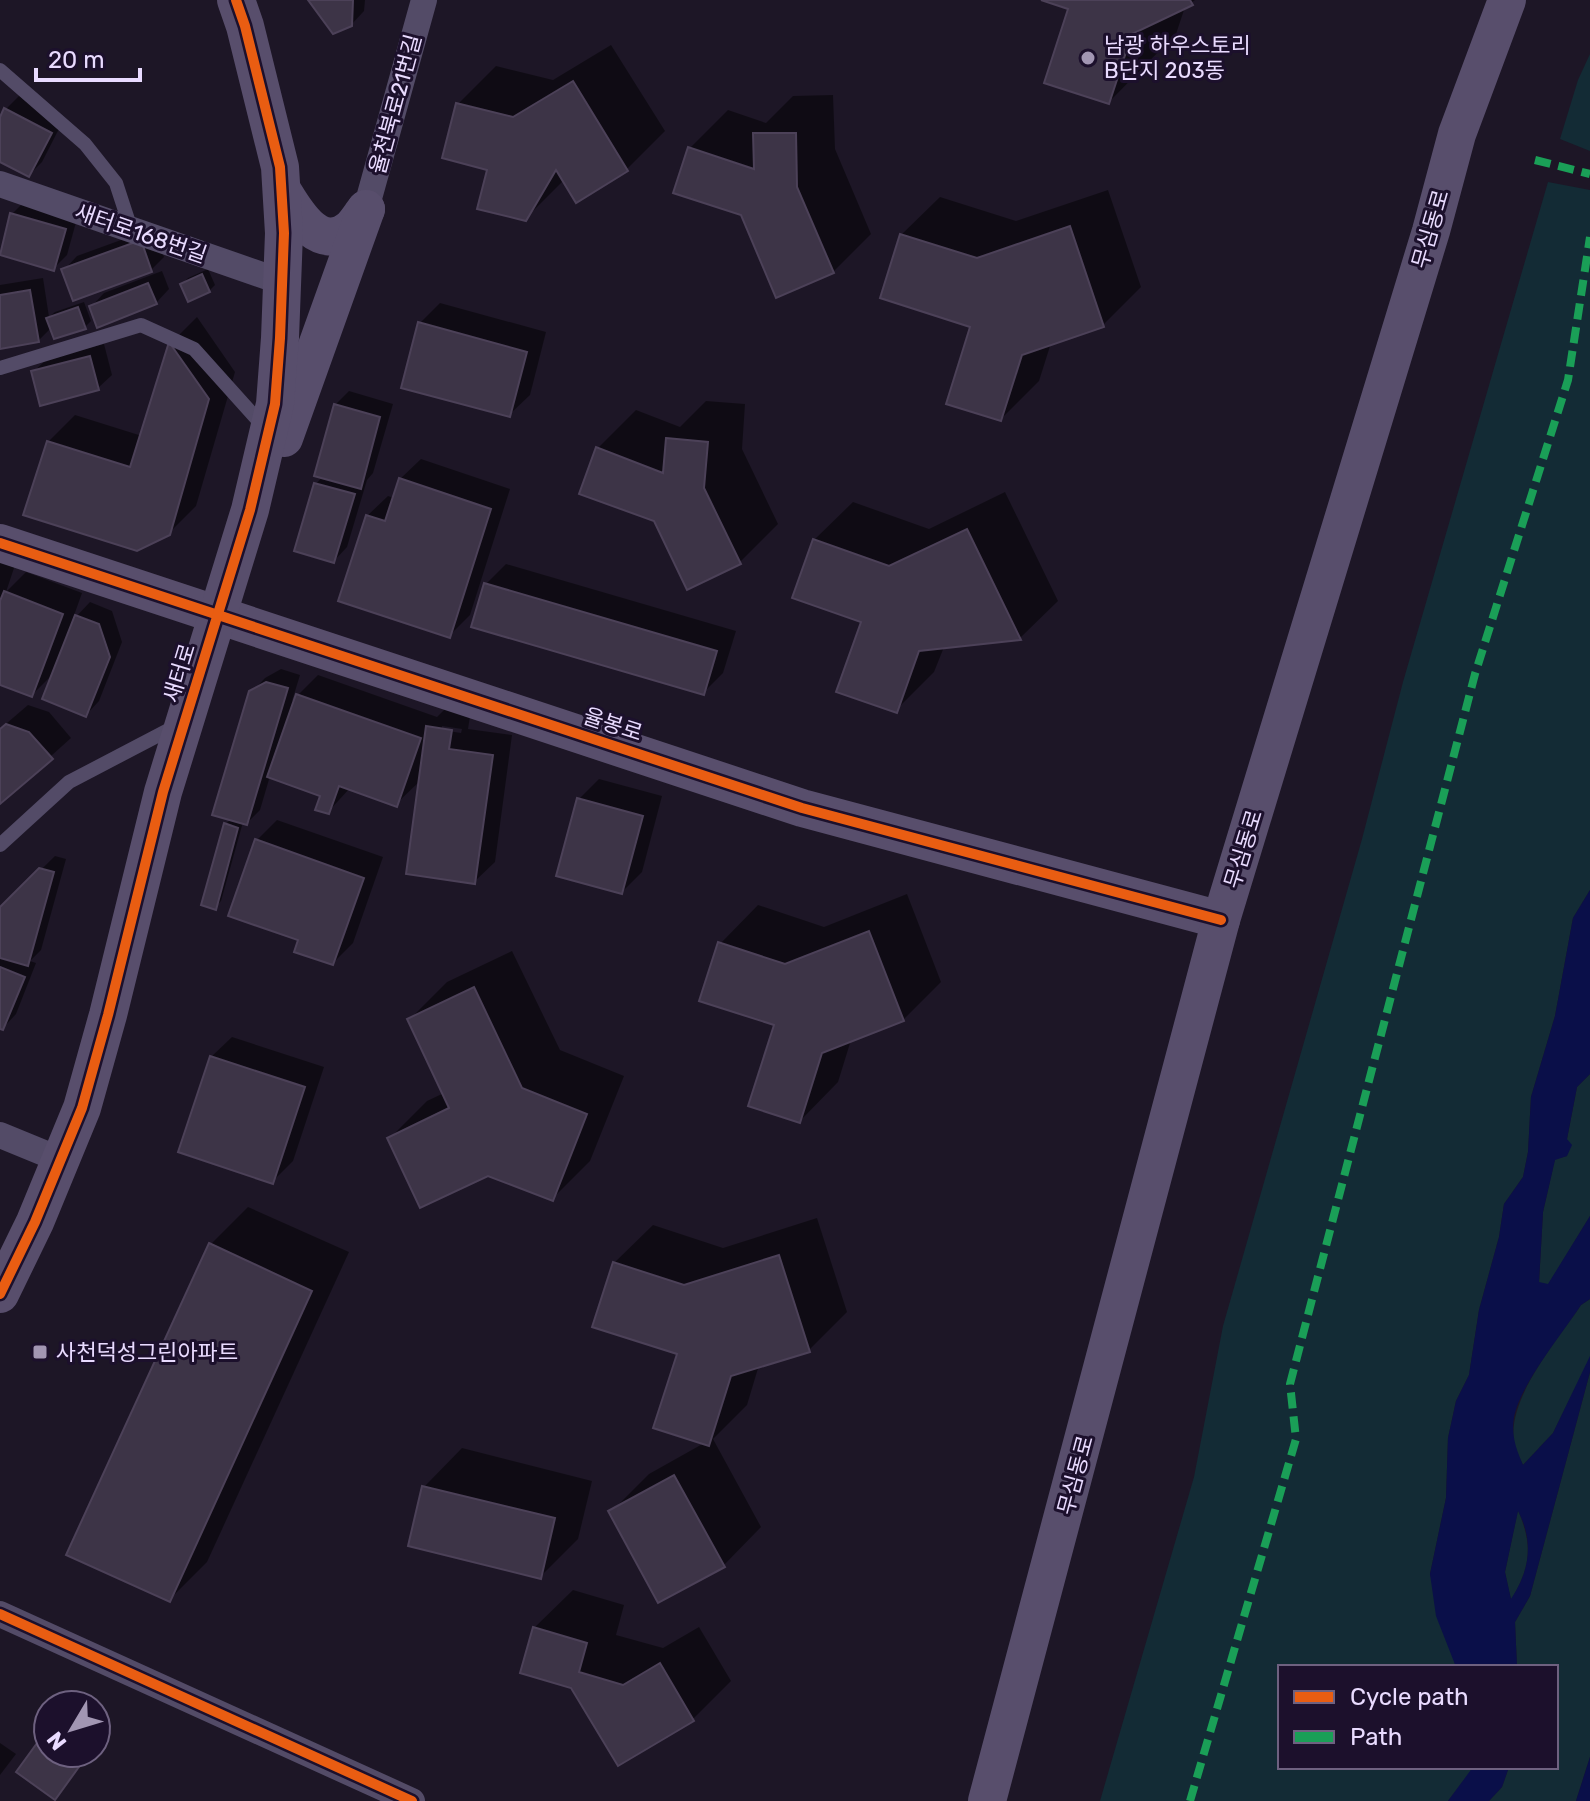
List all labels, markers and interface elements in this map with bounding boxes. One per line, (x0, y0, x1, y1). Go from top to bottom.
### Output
street label: 율천북로21번길 (364, 31, 427, 177)
scale bar (36, 32, 140, 82)
place label: 남광 하우스토리 B단지 203동 (1104, 32, 1251, 84)
text: 20 m (48, 46, 105, 74)
marker: 남광 하우스토리 B단지 203동 (1079, 49, 1097, 67)
street label: 무심동로 (1406, 187, 1455, 272)
street label: 새터로168번길 (71, 198, 210, 269)
street label: 새터로 (158, 640, 201, 706)
street label: 율봉로 (580, 702, 646, 747)
street label: 무심동로 (1219, 806, 1268, 892)
place label: 사천덕성그린아파트 (56, 1339, 238, 1366)
marker: 사천덕성그린아파트 (31, 1343, 49, 1361)
street label: 무심동로 (1052, 1433, 1099, 1518)
legend (1278, 1665, 1558, 1769)
text: Cycle path (1350, 1683, 1469, 1711)
north arrow (32, 1689, 112, 1769)
text: Path (1350, 1723, 1402, 1751)
text: N (41, 1726, 72, 1756)

